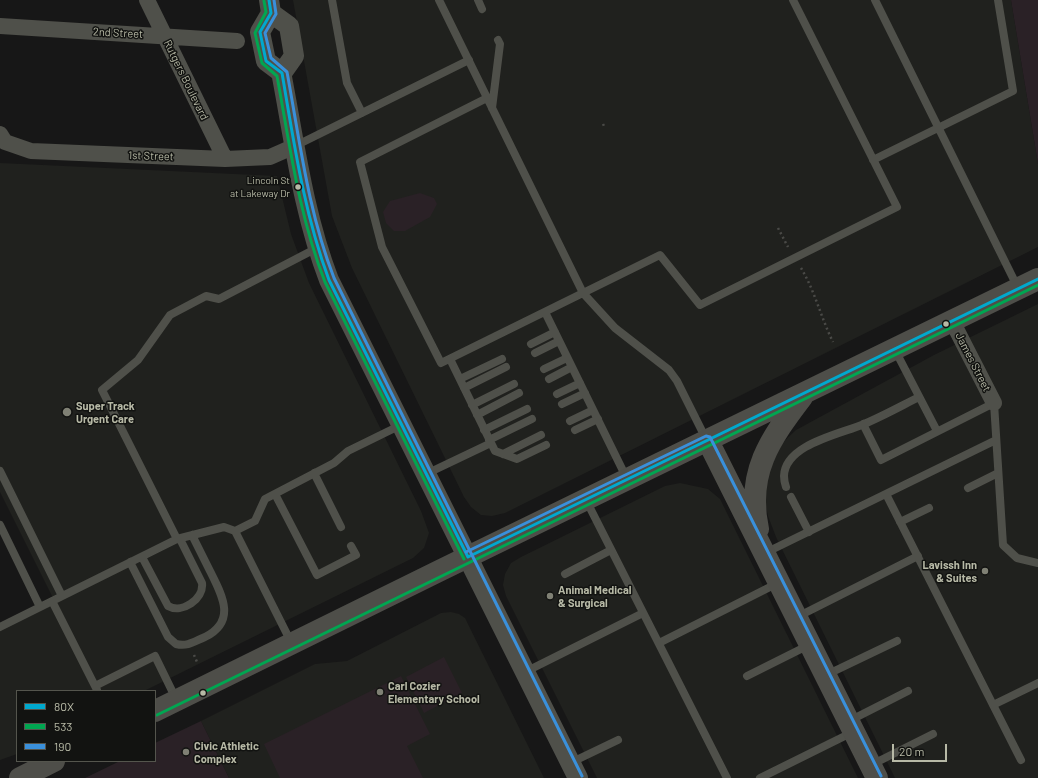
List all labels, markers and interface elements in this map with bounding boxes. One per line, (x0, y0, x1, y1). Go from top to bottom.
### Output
street label: 2nd Street (93, 25, 143, 41)
street label: Rutgers Boulevard (161, 38, 211, 122)
street label: 1st Street (128, 149, 174, 163)
place label: Lincoln St at Lakeway Dr (230, 175, 290, 198)
marker: Lincoln St at Lakeway Dr (293, 182, 303, 192)
unlabelled marker (941, 319, 951, 329)
street label: James Street (953, 330, 993, 394)
place label: Super Track Urgent Care (76, 399, 135, 425)
marker: Super Track Urgent Care (61, 406, 73, 418)
place label: Lavissh Inn & Suites (922, 558, 977, 584)
marker: Lavissh Inn & Suites (980, 566, 990, 576)
place label: Animal Medical & Surgical (558, 583, 631, 609)
marker: Animal Medical & Surgical (545, 591, 555, 601)
place label: Carl Cozier Elementary School (388, 679, 480, 705)
marker: Carl Cozier Elementary School (375, 687, 385, 697)
unlabelled marker (198, 688, 208, 698)
legend (16, 690, 156, 762)
text: 80X (54, 699, 74, 713)
text: 533 (54, 719, 73, 733)
scale bar (894, 736, 949, 762)
text: 190 (54, 739, 71, 753)
place label: Civic Athletic Complex (194, 739, 259, 765)
text: 20 m (899, 744, 925, 758)
marker: Civic Athletic Complex (181, 747, 191, 757)

